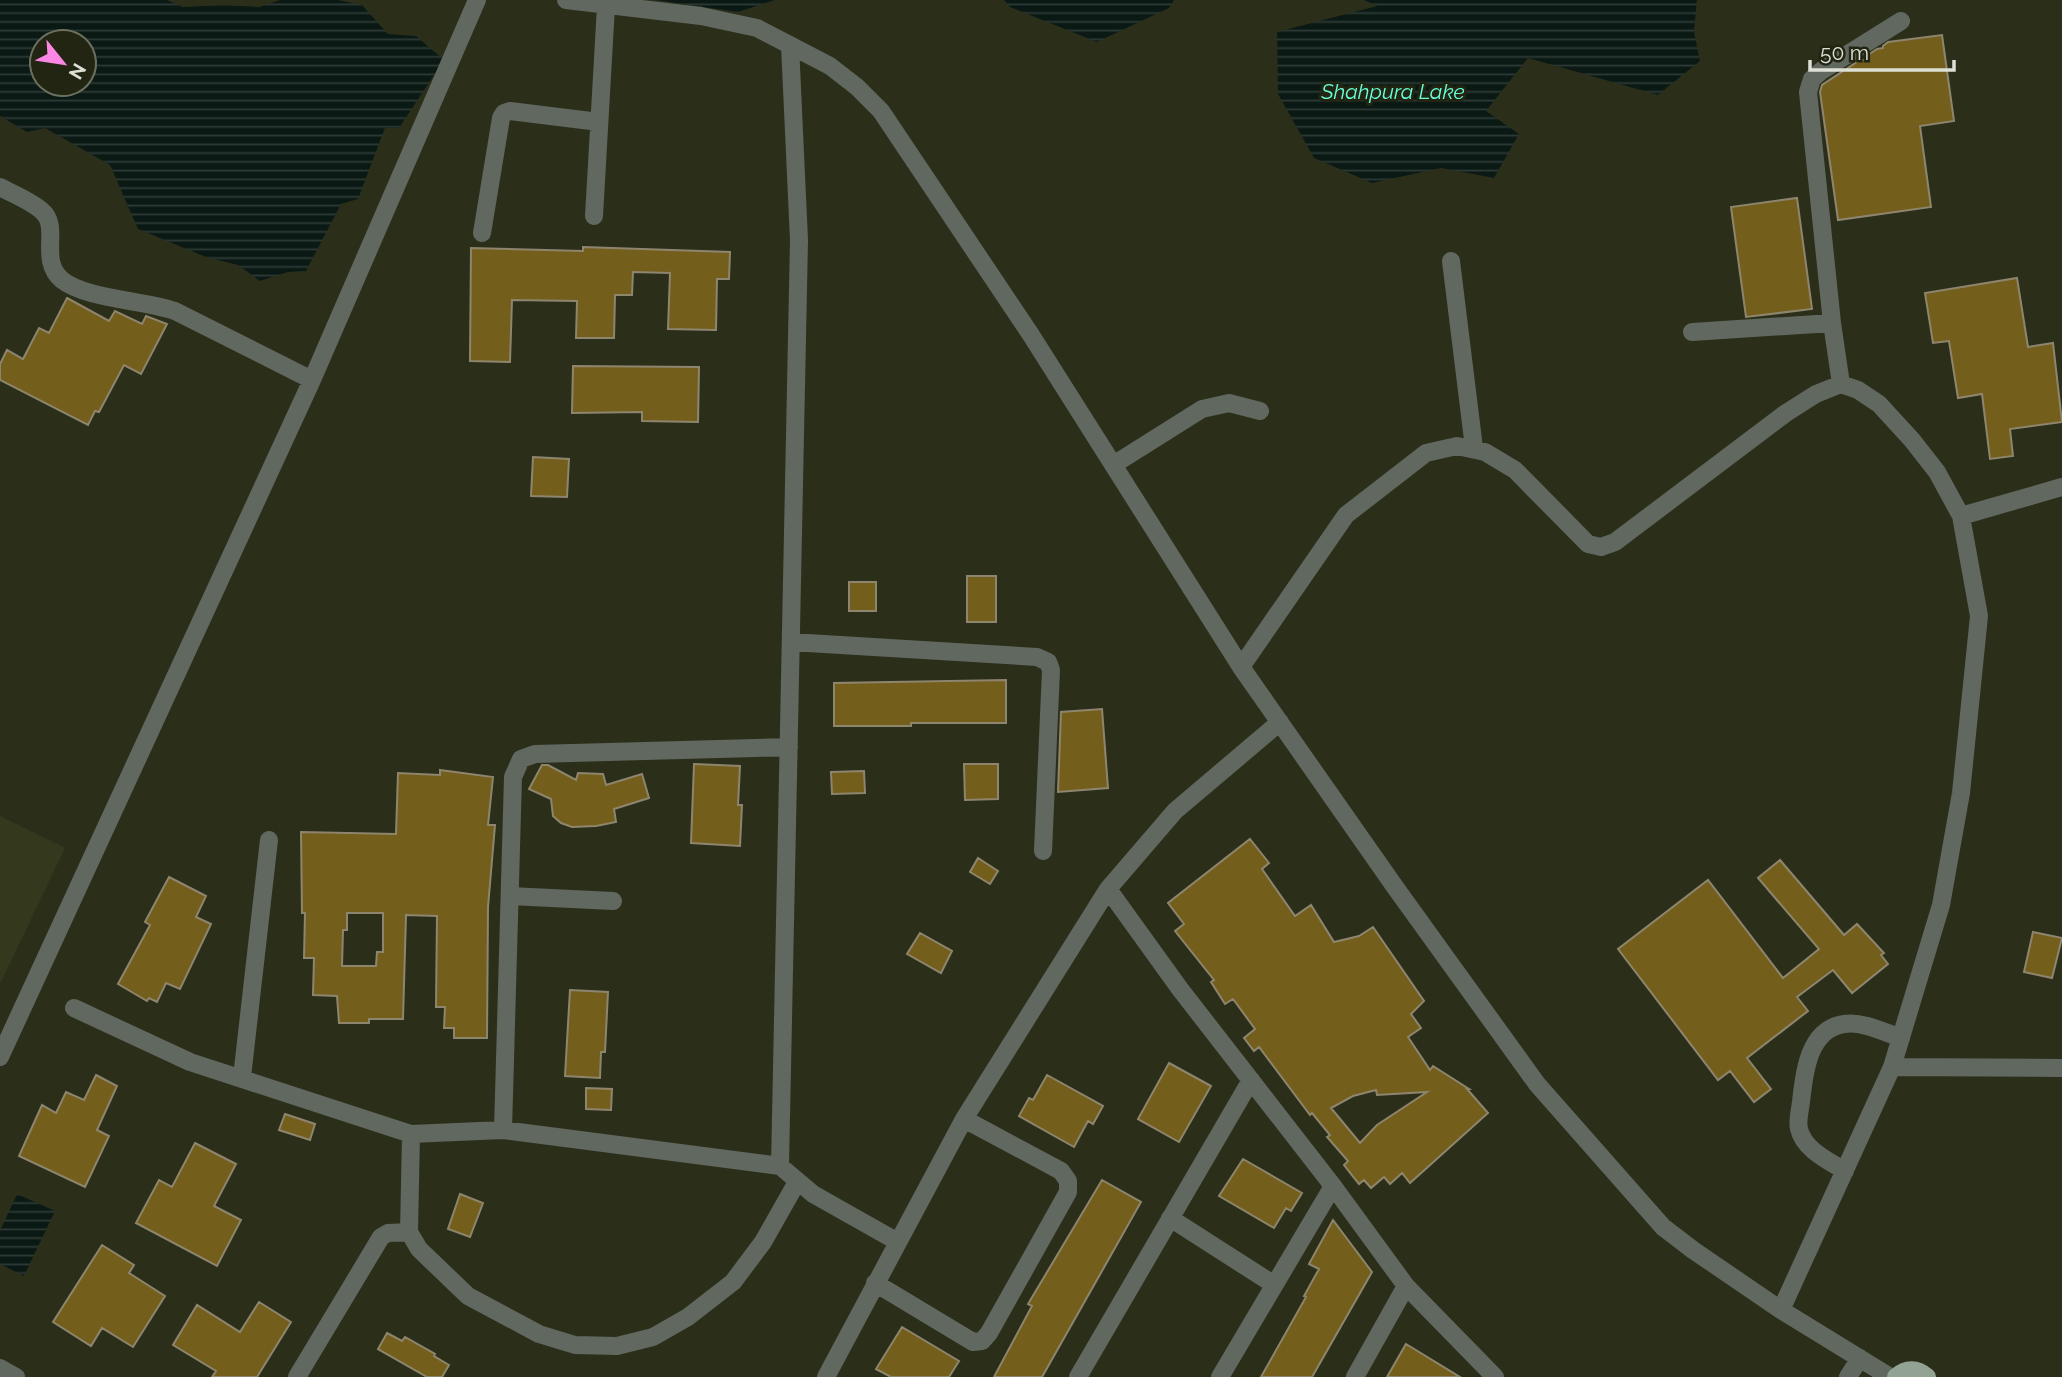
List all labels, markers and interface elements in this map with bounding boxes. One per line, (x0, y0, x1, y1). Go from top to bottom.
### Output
north arrow (28, 28, 98, 98)
scale bar (1810, 28, 1954, 72)
text: 50 m (1820, 40, 1869, 65)
text: N (65, 60, 91, 83)
water label: Shahpura Lake (1320, 79, 1465, 104)

